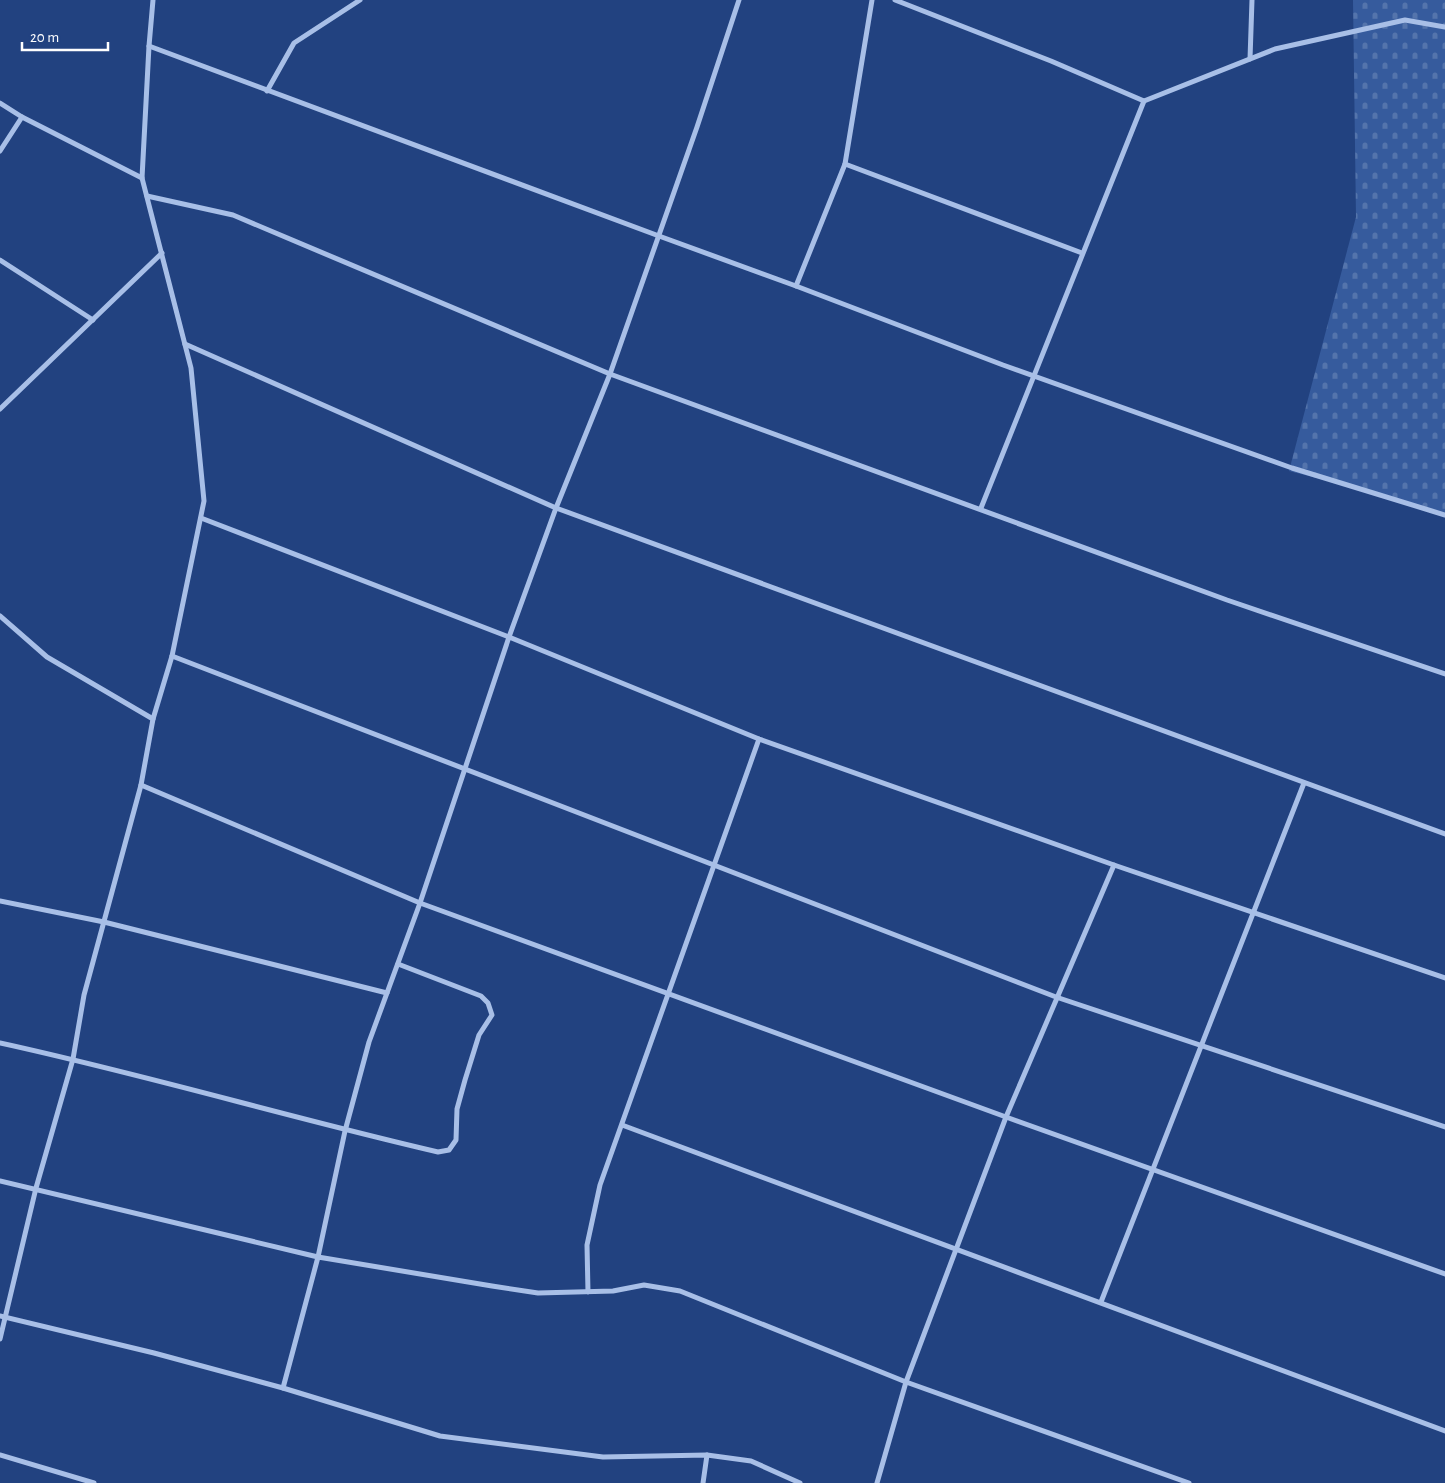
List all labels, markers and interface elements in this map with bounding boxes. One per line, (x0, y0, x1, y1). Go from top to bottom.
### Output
scale bar (22, 20, 109, 52)
text: 20 m (30, 30, 59, 45)

